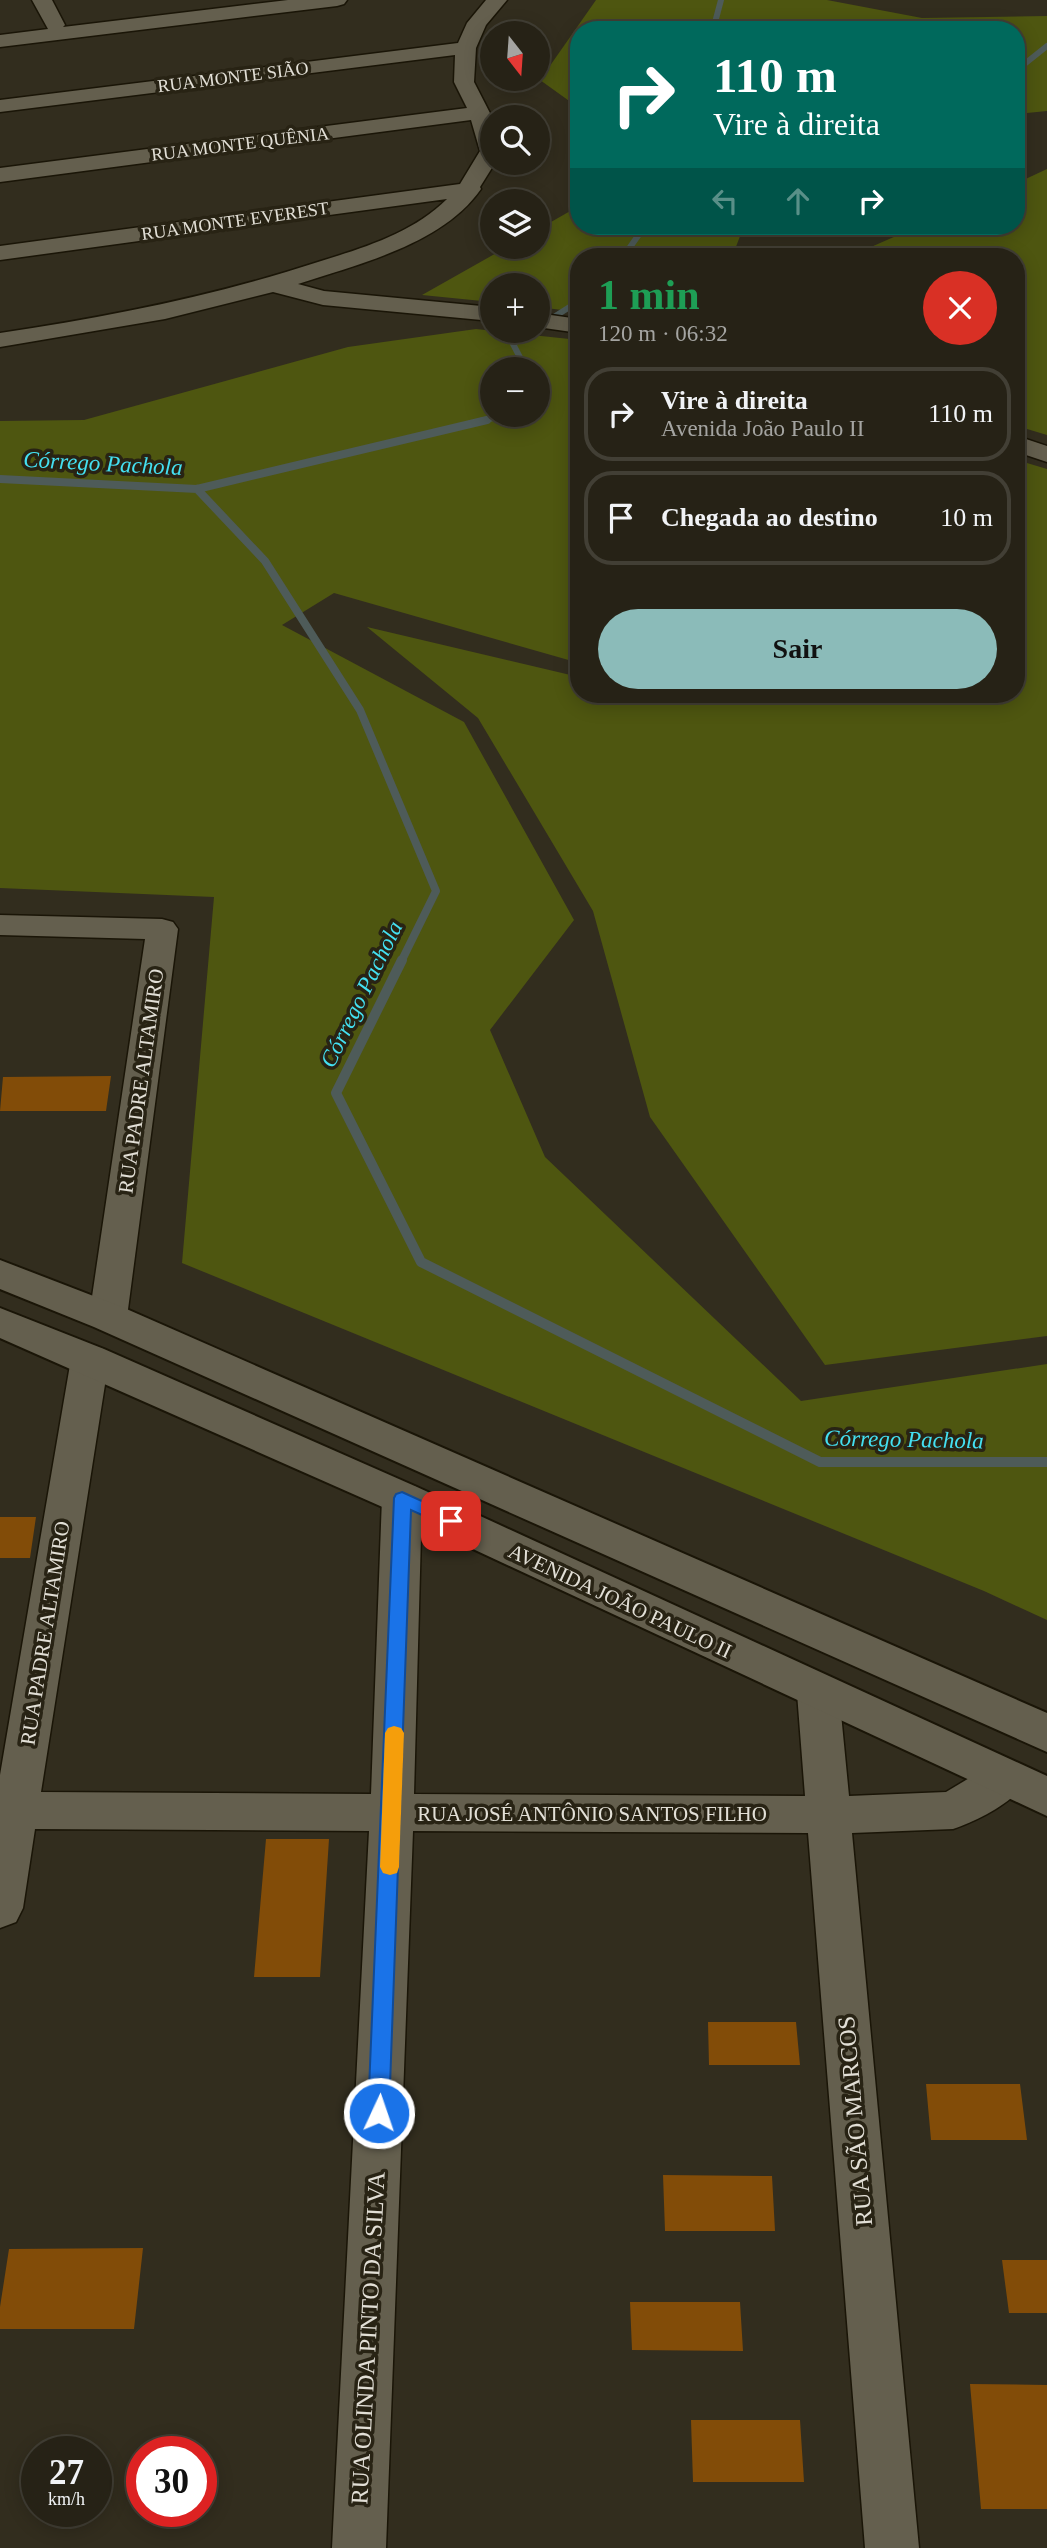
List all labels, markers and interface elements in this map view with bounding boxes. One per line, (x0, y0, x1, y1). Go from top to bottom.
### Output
north arrow (480, 21, 550, 91)
map controls (480, 21, 550, 427)
text: 110 m (713, 48, 837, 103)
icon: right (598, 49, 689, 140)
street label: RUA MONTE SIÃO (156, 57, 310, 96)
button: search (480, 105, 550, 175)
text: Vire à direita (713, 106, 880, 142)
street label: RUA MONTE QUÊNIA (150, 122, 330, 165)
icon: left (706, 182, 744, 220)
icon: ahead (779, 182, 817, 220)
icon: right (852, 182, 890, 220)
button: layers (480, 189, 550, 259)
street label: RUA MONTE EVEREST (140, 198, 330, 244)
button: close (923, 271, 997, 345)
text: 1 min (598, 272, 700, 318)
button: + (480, 273, 550, 343)
text: 120 m · 06:32 (598, 321, 728, 346)
button: − (480, 357, 550, 427)
text: Vire à direita (661, 386, 808, 415)
icon: right (602, 395, 640, 433)
text: 110 m (928, 399, 993, 428)
text: Avenida João Paulo II (661, 416, 864, 441)
water label: Córrego Pachola (23, 447, 183, 480)
icon: arrive (602, 499, 640, 537)
text: Chegada ao destino (661, 503, 878, 532)
text: 10 m (940, 503, 993, 532)
button: Sair (598, 609, 997, 689)
water label: Córrego Pachola (315, 917, 408, 1071)
street label: RUA PADRE ALTAMIRO (113, 967, 169, 1195)
water label: Córrego Pachola (824, 1426, 984, 1453)
pin (421, 1491, 481, 1551)
icon: arrive (432, 1502, 470, 1540)
street label: RUA PADRE ALTAMIRO (15, 1519, 75, 1747)
street label: AVENIDA JOÃO PAULO II (505, 1539, 735, 1663)
street label: RUA JOSÉ ANTÔNIO SANTOS FILHO (417, 1802, 767, 1826)
street label: RUA SÃO MARCOS (833, 2015, 877, 2227)
position arrow (342, 2076, 416, 2150)
street label: RUA OLINDA PINTO DA SILVA (346, 2170, 390, 2505)
speed limit sign: 30 (126, 2436, 217, 2527)
text: 27 (49, 2453, 84, 2492)
text: km/h (48, 2489, 85, 2509)

